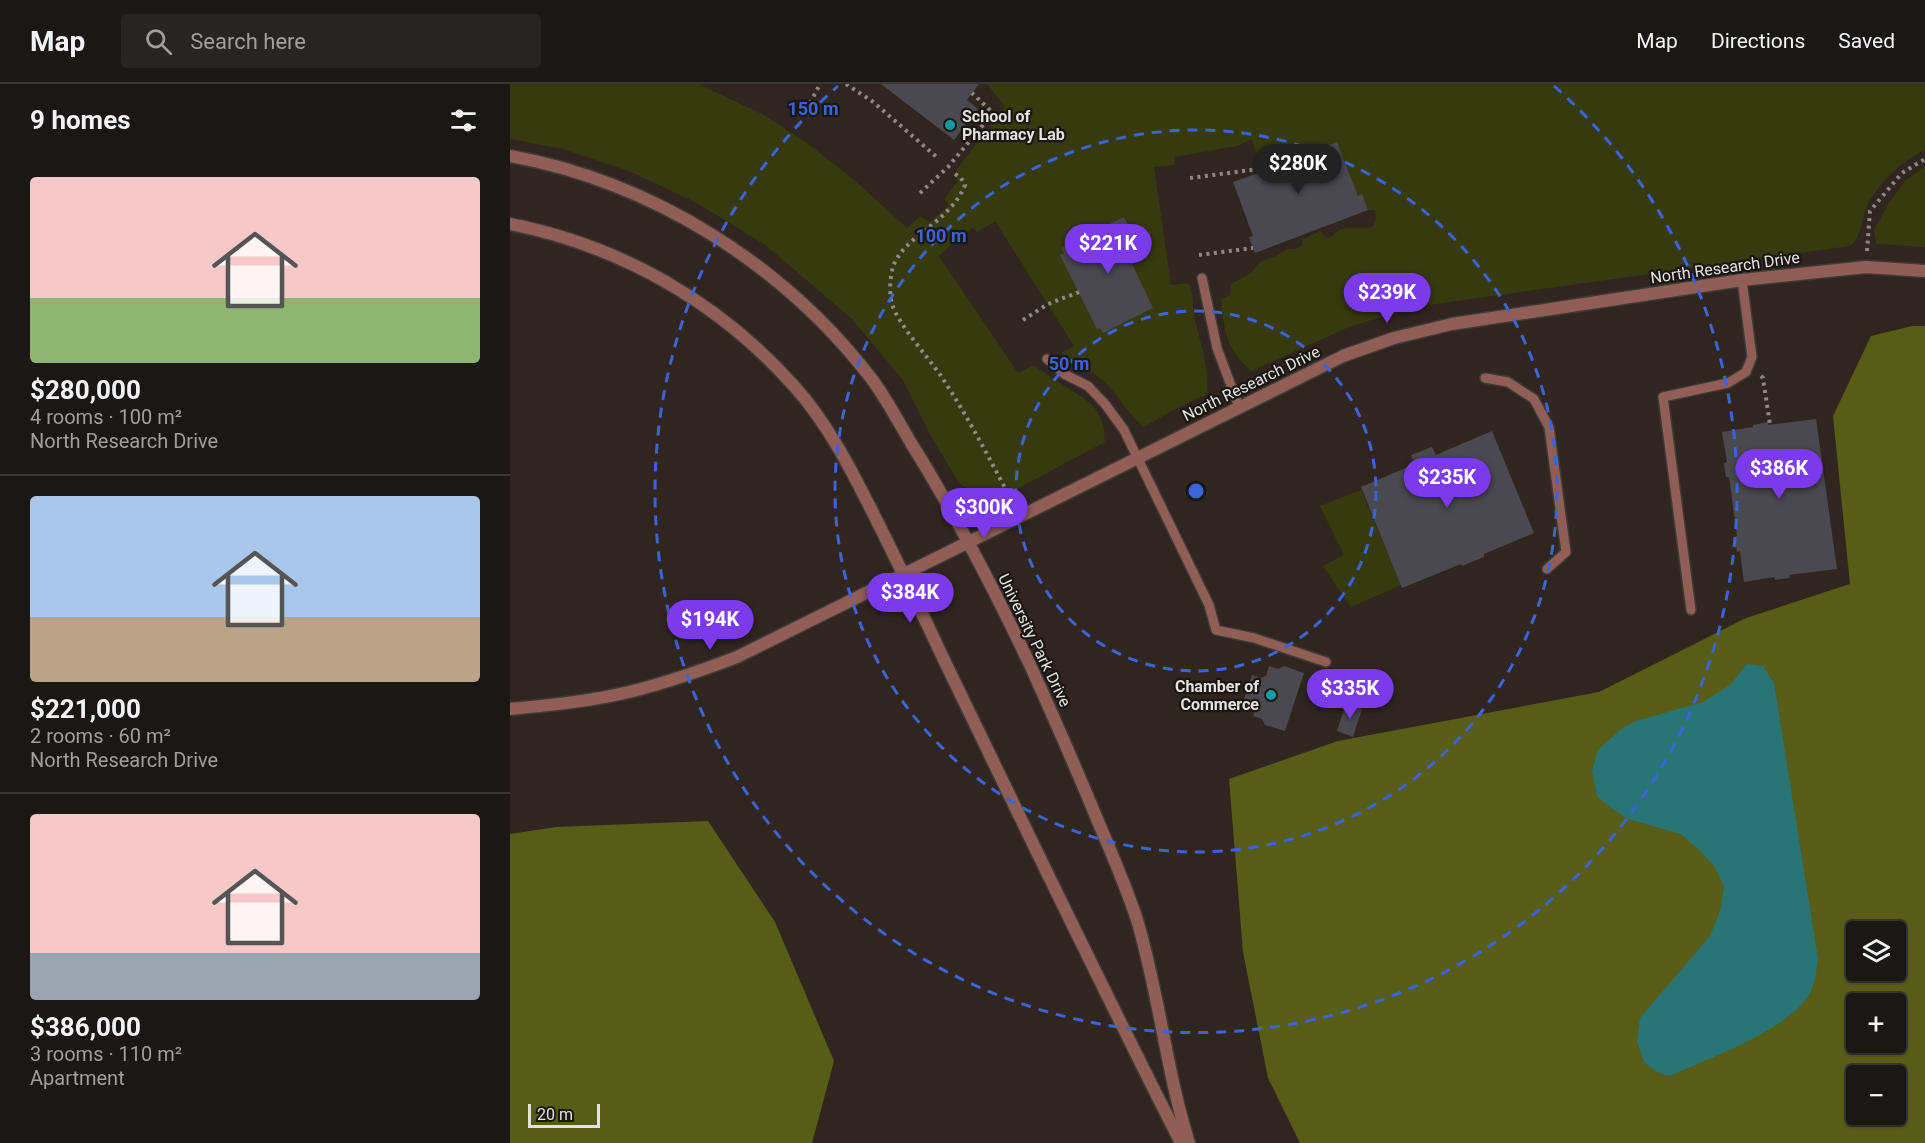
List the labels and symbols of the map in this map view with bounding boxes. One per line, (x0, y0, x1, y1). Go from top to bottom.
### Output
text: 150 m (787, 98, 839, 119)
place label: School of Pharmacy Lab (962, 107, 1065, 144)
marker: School of Pharmacy Lab (943, 118, 957, 132)
pin: $280K (1256, 144, 1340, 195)
pin: $221K (1066, 224, 1150, 275)
text: 100 m (915, 225, 967, 246)
street label: North Research Drive (1649, 248, 1801, 287)
pin: $239K (1345, 273, 1429, 324)
street label: North Research Drive (1179, 342, 1323, 425)
text: 50 m (1049, 353, 1089, 374)
pin: $386K (1737, 449, 1821, 500)
pin: $235K (1405, 458, 1489, 509)
centre of rings (1186, 481, 1206, 501)
pin: $300K (942, 488, 1026, 539)
street label: University Park Drive (994, 571, 1075, 710)
pin: $384K (868, 573, 952, 624)
pin: $194K (668, 600, 752, 651)
pin: $335K (1308, 669, 1392, 720)
place label: Chamber of Commerce (1175, 677, 1259, 714)
marker: Chamber of Commerce (1264, 688, 1278, 702)
scale bar (528, 1101, 600, 1128)

